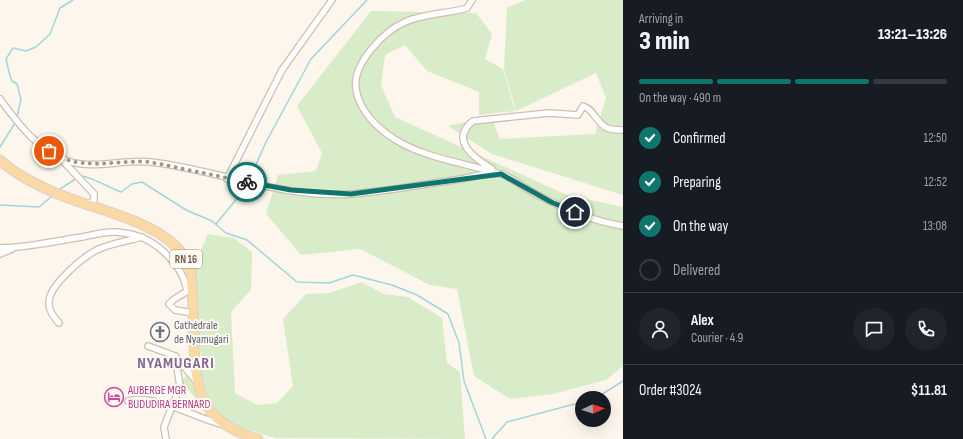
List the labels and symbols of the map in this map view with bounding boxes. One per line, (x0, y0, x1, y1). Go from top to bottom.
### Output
pin (32, 134, 66, 168)
courier (227, 162, 267, 202)
pin (558, 195, 592, 229)
road number: RN 16 (170, 250, 202, 268)
place label: Cathédrale de Nyamugari (174, 318, 229, 347)
church icon: Cathédrale de Nyamugari (149, 321, 171, 343)
district label: NYAMUGARI (137, 354, 215, 373)
place label: AUBERGE MGR BUDUDIRA BERNARD (127, 383, 211, 412)
hotel icon: AUBERGE MGR BUDUDIRA BERNARD (103, 386, 125, 408)
north arrow (575, 391, 611, 427)

